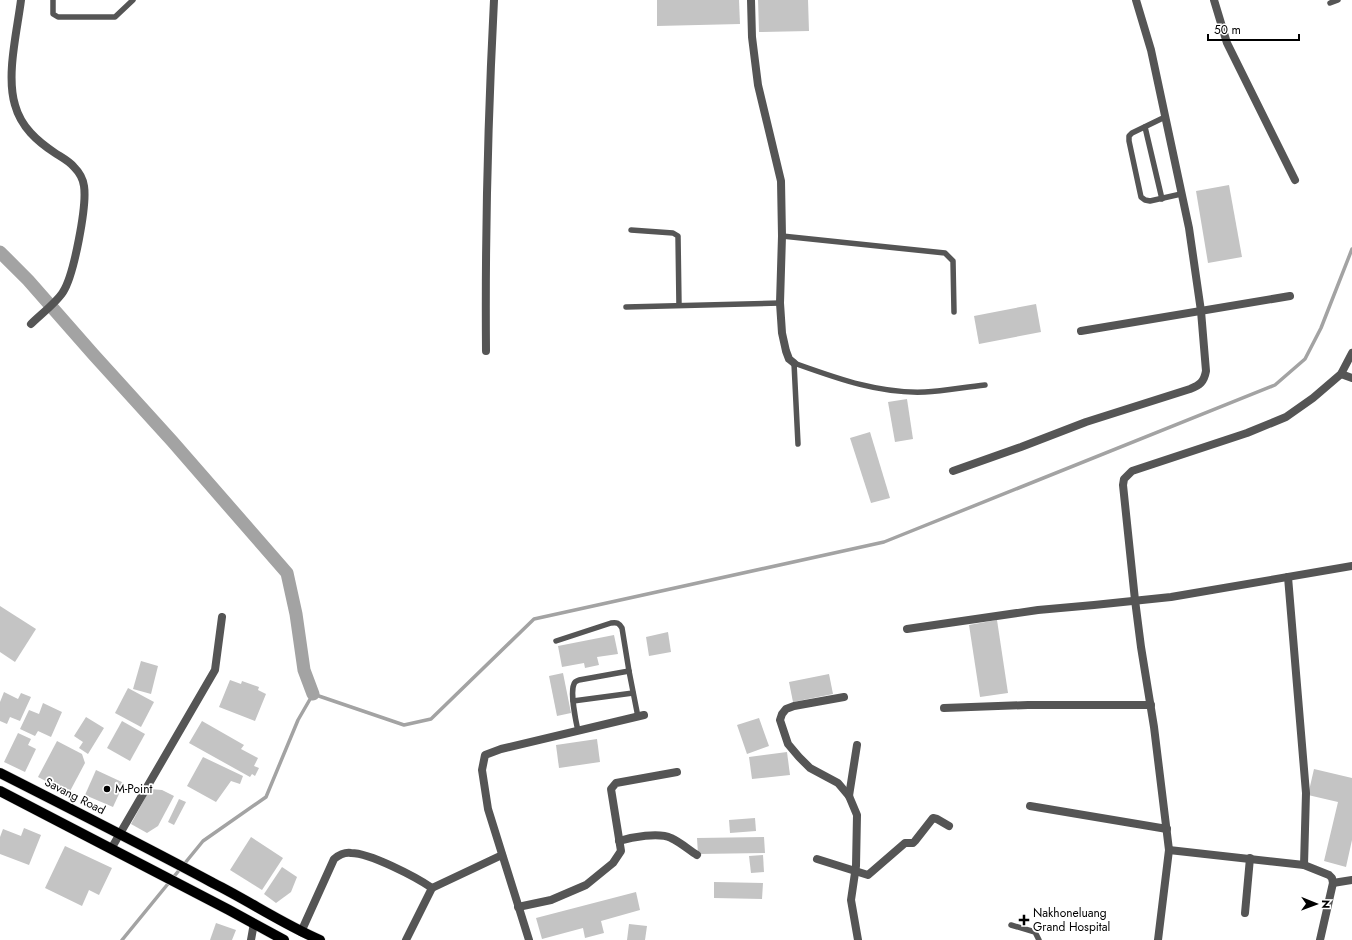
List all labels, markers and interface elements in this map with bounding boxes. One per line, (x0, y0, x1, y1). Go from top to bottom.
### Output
scale bar (1208, 16, 1299, 42)
text: 50 m (1214, 21, 1241, 39)
street label: Savang Road (42, 773, 108, 819)
place label: M-Point (115, 780, 152, 798)
marker: M-Point (102, 784, 112, 794)
north arrow (1296, 884, 1336, 924)
text: N (1318, 900, 1334, 909)
place label: Nakhoneluang Grand Hospital (1033, 904, 1110, 936)
marker: Nakhoneluang Grand Hospital (1018, 914, 1030, 926)

